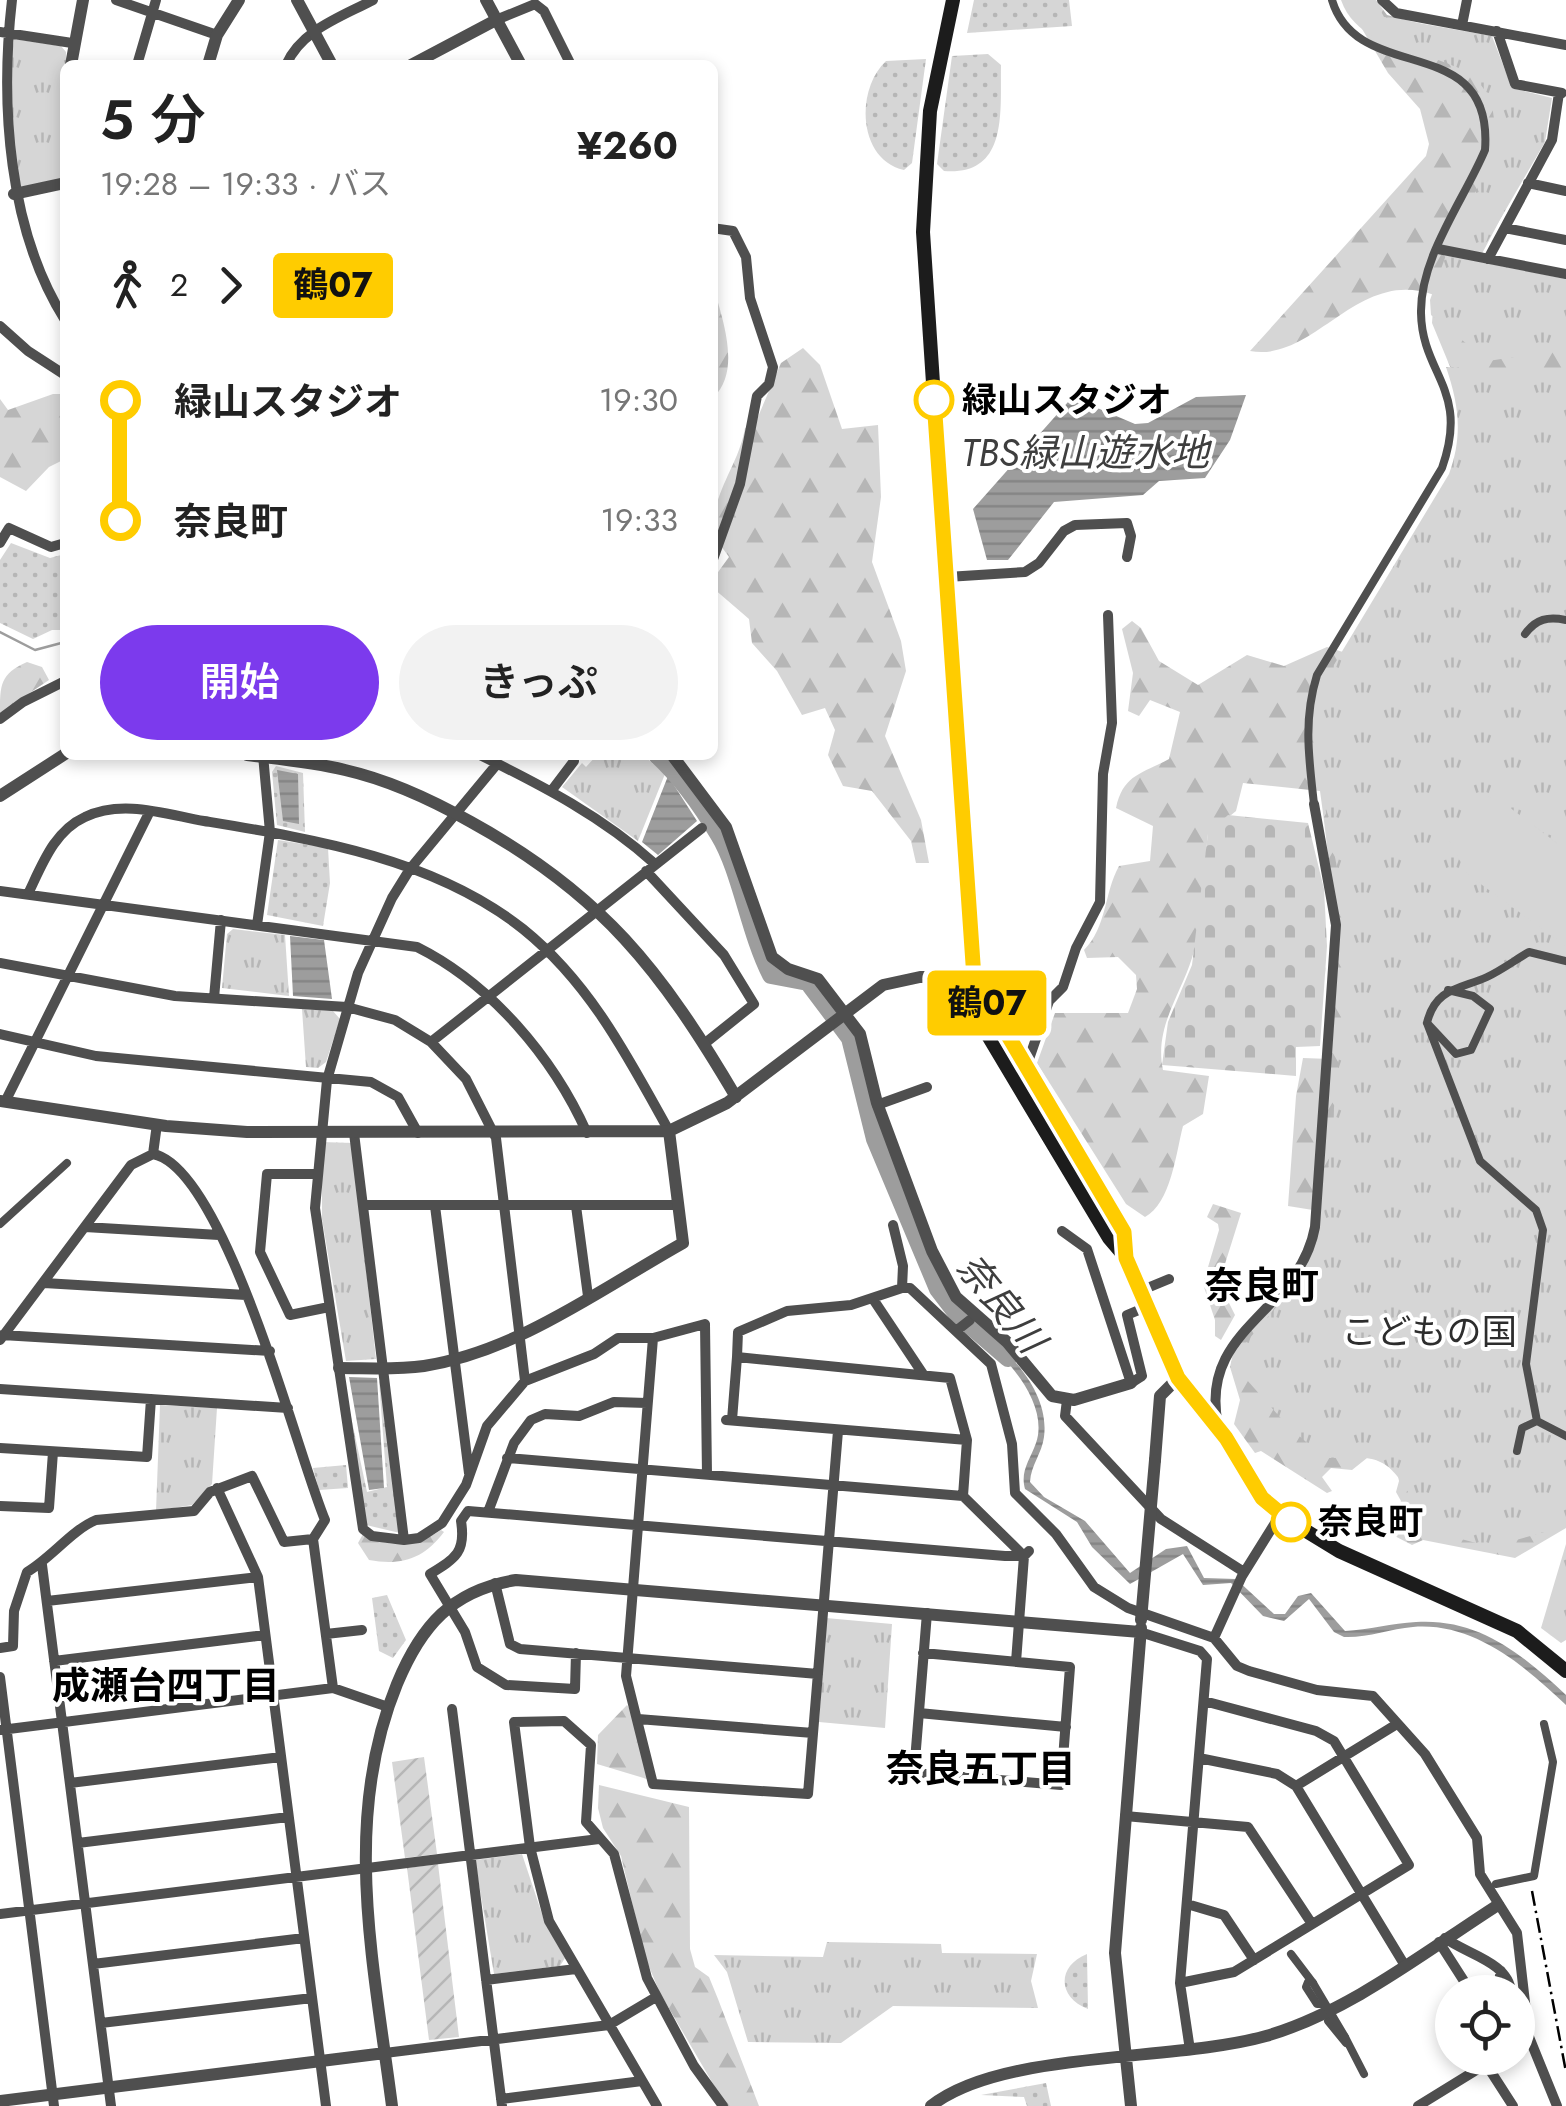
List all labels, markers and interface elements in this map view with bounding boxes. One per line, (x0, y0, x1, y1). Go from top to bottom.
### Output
text: 5 分 (100, 80, 206, 160)
text: ¥260 (577, 118, 678, 173)
text: 19:28 – 19:33 · バス (100, 161, 391, 207)
icon: walk (100, 258, 155, 313)
icon: forward (203, 258, 258, 313)
text: 鶴07 (293, 260, 373, 310)
text: 2 (170, 262, 188, 308)
text: 緑山スタジオ (174, 374, 402, 429)
place label: 緑山スタジオ (962, 375, 1172, 425)
text: 19:30 (599, 377, 678, 423)
marker: 緑山スタジオ (915, 381, 953, 419)
water label: TBS緑山遊水地 (961, 425, 1213, 480)
text: 奈良町 (174, 494, 288, 549)
text: 19:33 (601, 497, 678, 543)
button: 開始 (100, 625, 379, 740)
button: きっぷ (399, 625, 678, 740)
line badge: 鶴07 (930, 970, 1044, 1036)
text: 鶴07 (947, 978, 1027, 1028)
water label: 奈良川 (944, 1241, 1061, 1367)
district label: 奈良町 (1205, 1258, 1319, 1313)
park label: こどもの国 (1341, 1307, 1517, 1357)
place label: 奈良町 (1318, 1497, 1423, 1547)
marker: 奈良町 (1272, 1503, 1310, 1541)
district label: 成瀬台四丁目 (52, 1658, 280, 1713)
district label: 奈良五丁目 (886, 1741, 1076, 1796)
map controls (1435, 1975, 1535, 2075)
button: locate (1435, 1975, 1535, 2075)

